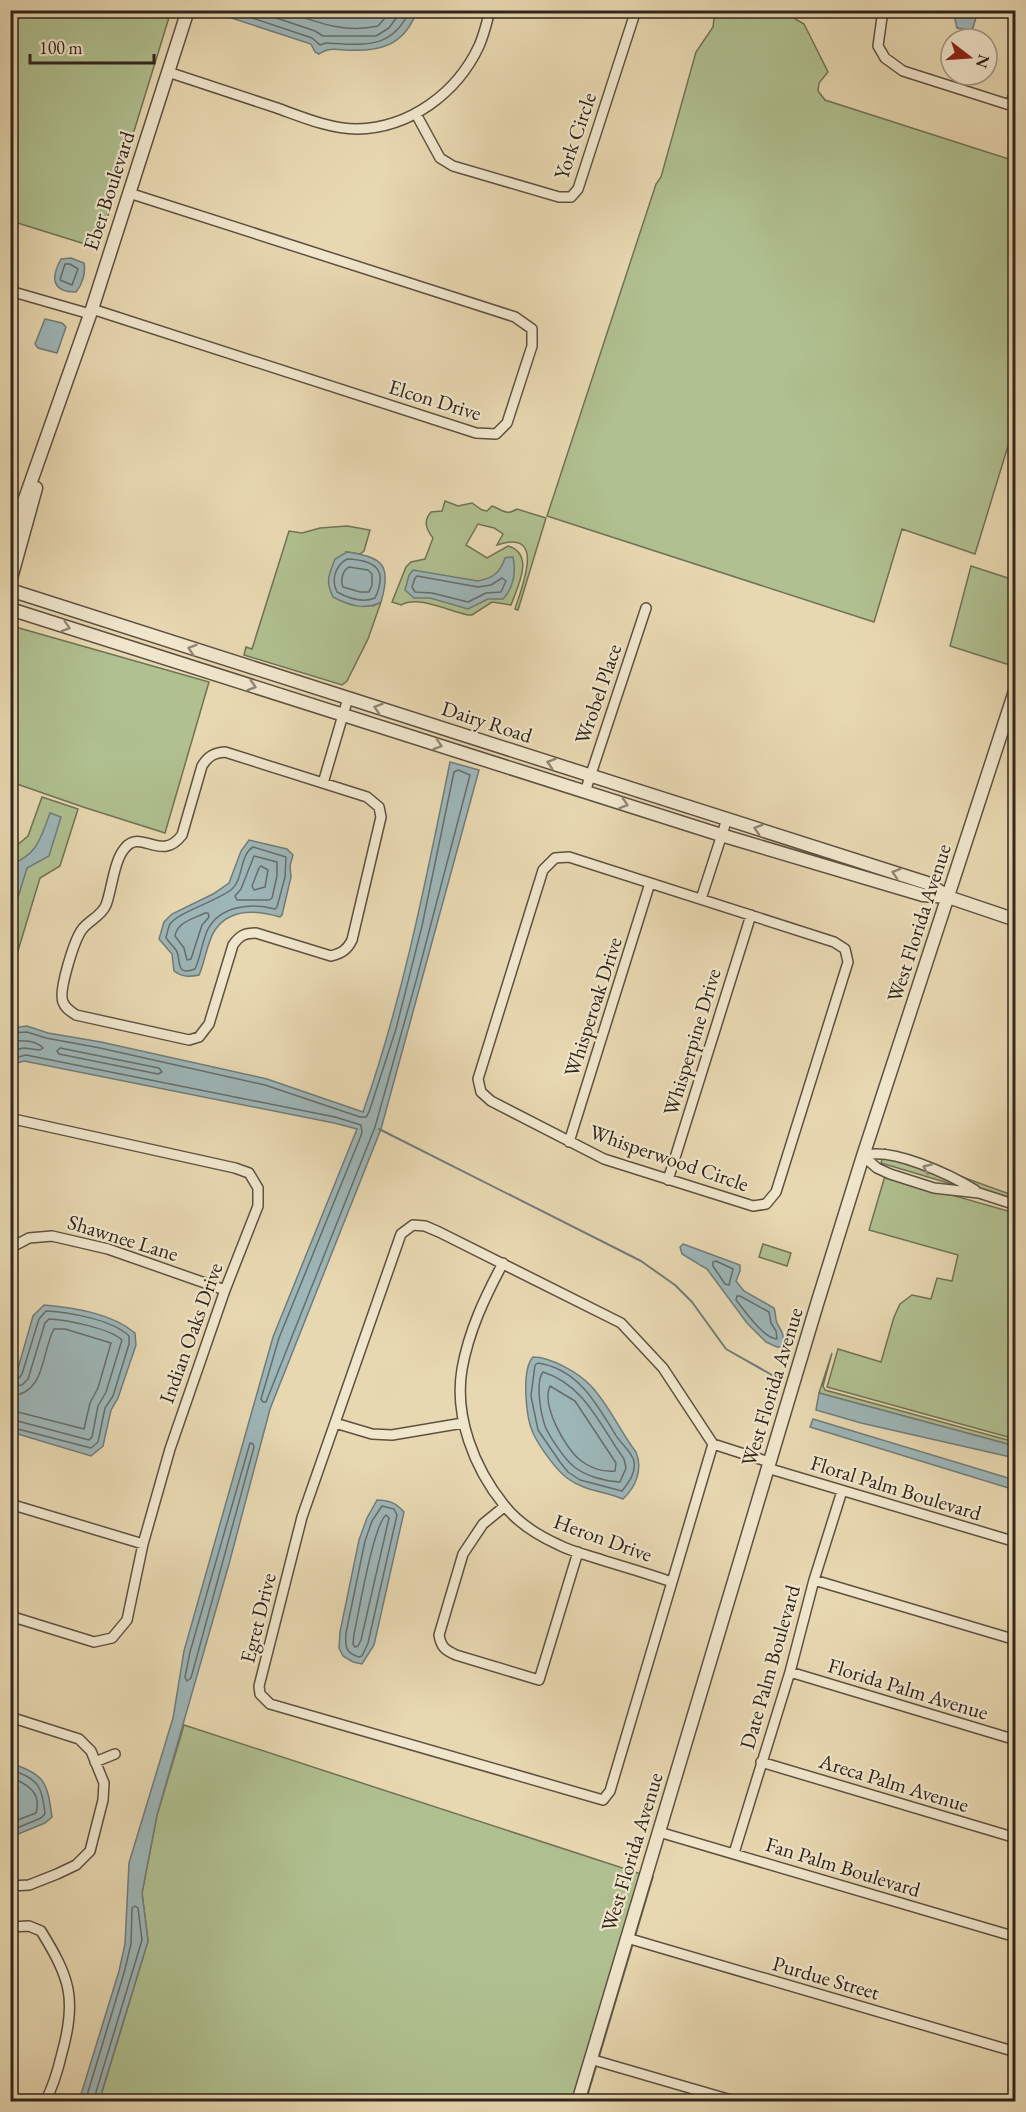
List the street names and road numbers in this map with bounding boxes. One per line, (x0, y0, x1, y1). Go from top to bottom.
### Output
street label: York Circle (547, 89, 602, 183)
street label: Eber Boulevard (77, 127, 141, 254)
street label: Elcon Drive (386, 373, 485, 426)
street label: Wrobel Place (568, 640, 627, 748)
street label: Dairy Road (438, 694, 536, 749)
street label: West Florida Avenue (880, 840, 957, 1005)
street label: Whisperoak Drive (557, 934, 628, 1080)
street label: Whisperpine Drive (656, 965, 727, 1119)
street label: Whisperwood Circle (586, 1118, 752, 1197)
street label: Shawnee Lane (65, 1208, 182, 1267)
street label: Indian Oaks Drive (153, 1259, 228, 1407)
street label: West Florida Avenue (735, 1304, 809, 1470)
street label: Floral Palm Boulevard (807, 1449, 985, 1526)
street label: Heron Drive (550, 1507, 656, 1568)
street label: Egret Drive (233, 1570, 282, 1666)
street label: Date Palm Boulevard (733, 1581, 806, 1752)
street label: Florida Palm Avenue (825, 1651, 992, 1726)
street label: Areca Palm Avenue (815, 1747, 972, 1818)
street label: West Florida Avenue (595, 1769, 669, 1935)
street label: Fan Palm Boulevard (763, 1830, 924, 1903)
street label: Purdue Street (770, 1949, 883, 2006)

